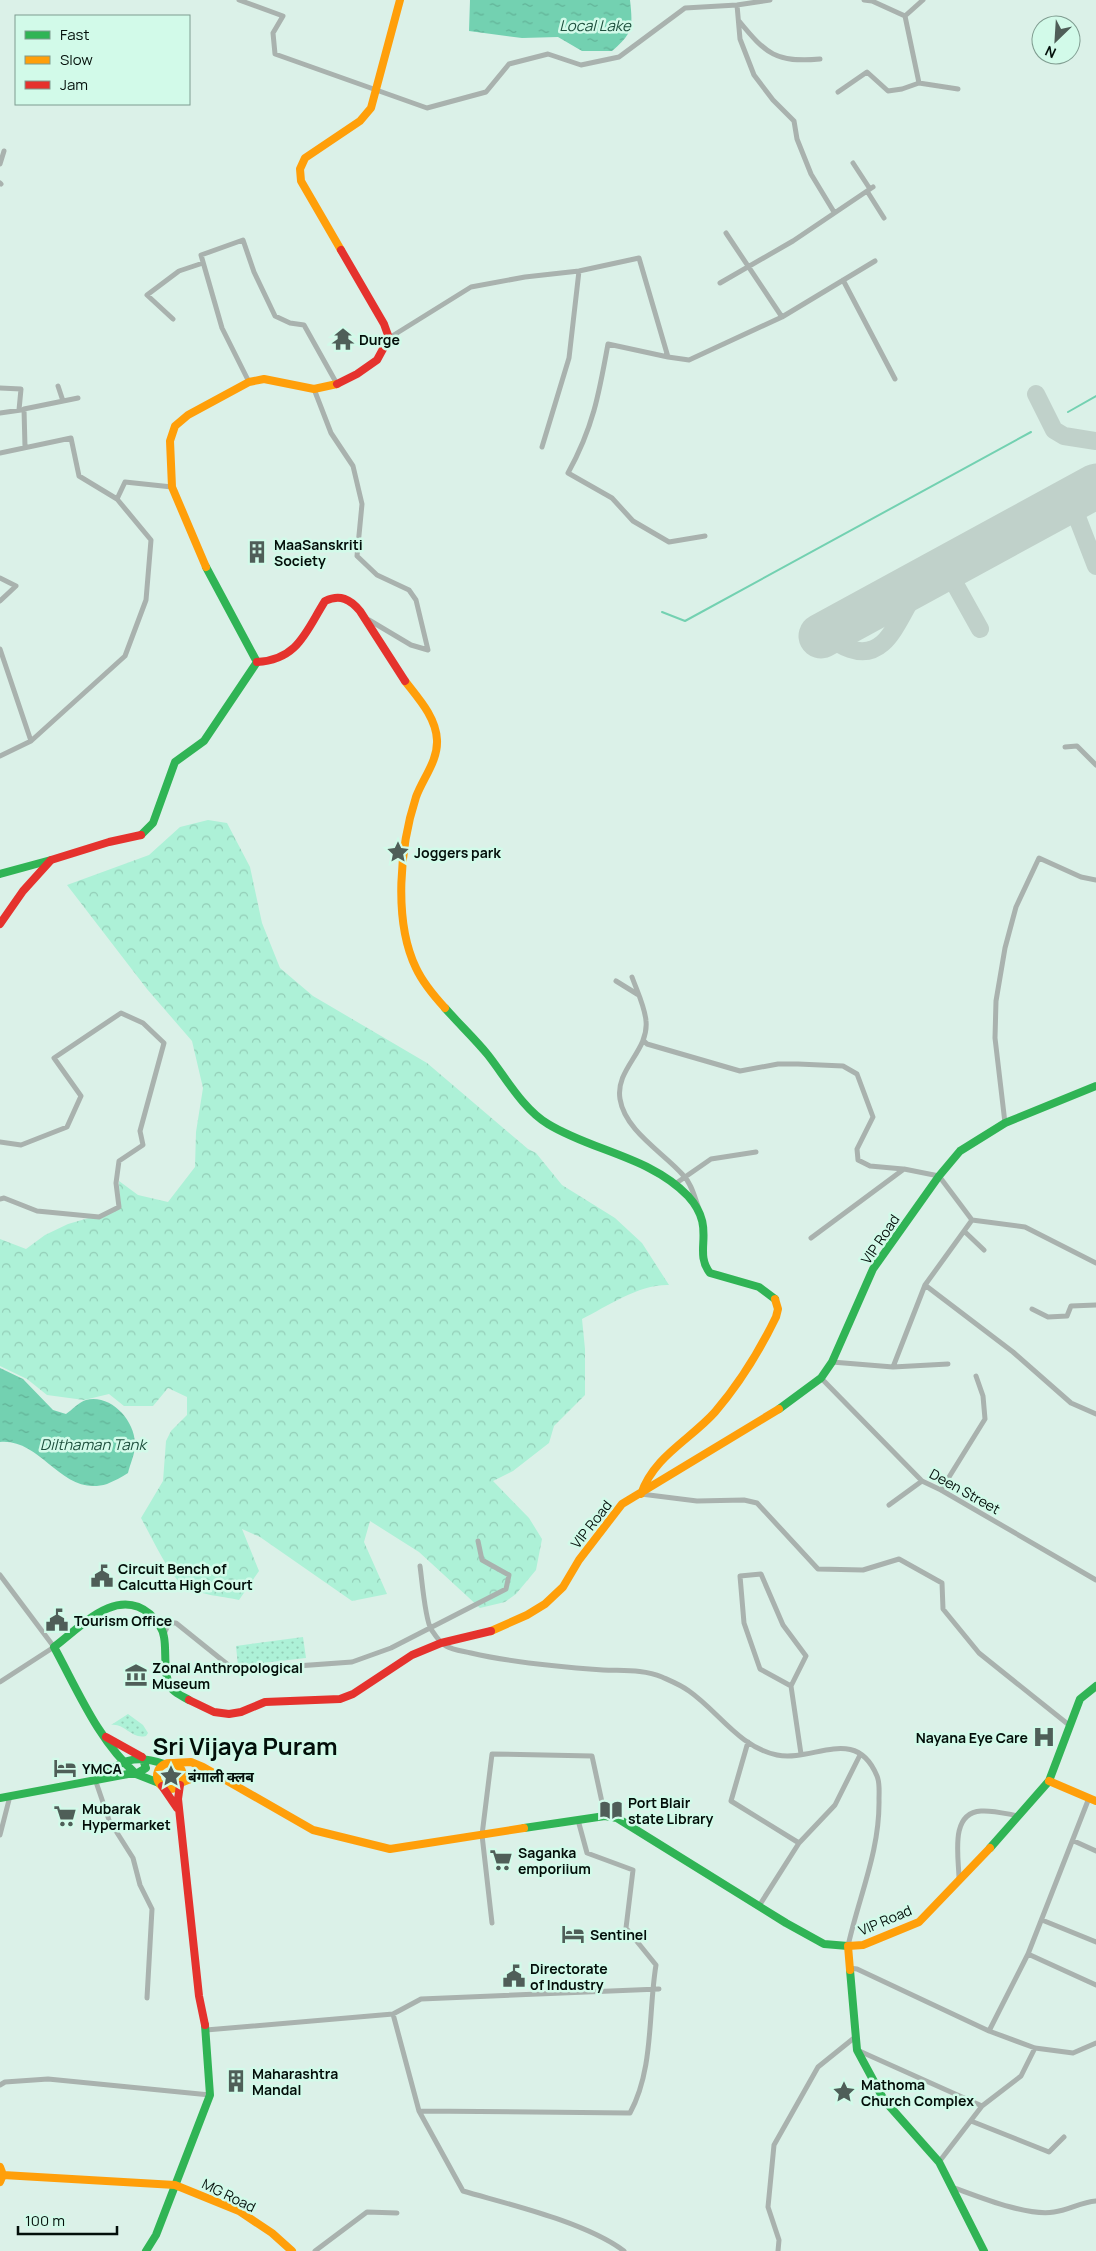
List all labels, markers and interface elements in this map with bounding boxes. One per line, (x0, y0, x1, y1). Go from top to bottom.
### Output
legend (15, 15, 190, 105)
water label: Local Lake (559, 15, 632, 36)
north arrow (1031, 15, 1081, 65)
text: Fast (60, 24, 89, 45)
text: N (1042, 41, 1059, 63)
text: Slow (60, 49, 93, 70)
text: Jam (60, 74, 88, 95)
temple icon: Durge (330, 326, 356, 352)
place label: Durge (359, 330, 400, 349)
place label: MaaSanskriti Society (274, 535, 363, 570)
building icon: MaaSanskriti Society (244, 539, 270, 565)
place icon: Joggers park (385, 839, 411, 865)
place label: Joggers park (414, 843, 501, 862)
street label: VIP Road (856, 1210, 904, 1268)
water label: Dilthaman Tank (40, 1434, 148, 1455)
street label: Deen Street (926, 1464, 1004, 1518)
street label: VIP Road (566, 1496, 616, 1552)
place label: Circuit Bench of Calcutta High Court (118, 1559, 253, 1594)
public building icon: Circuit Bench of Calcutta High Court (89, 1563, 115, 1589)
public building icon: Tourism Office (44, 1607, 70, 1633)
place label: Tourism Office (74, 1611, 172, 1630)
place label: Zonal Anthropological Museum (152, 1658, 303, 1693)
museum icon: Zonal Anthropological Museum (123, 1662, 149, 1688)
hospital icon: Nayana Eye Care (1031, 1724, 1057, 1750)
place label: Nayana Eye Care (916, 1728, 1028, 1747)
district label: Sri Vijaya Puram (152, 1729, 338, 1762)
hotel icon: YMCA (52, 1755, 78, 1781)
place label: YMCA (82, 1759, 123, 1778)
place icon: बंगाली क्लब (158, 1763, 184, 1789)
place label: बंगाली क्लब (188, 1767, 254, 1786)
place label: Port Blair state Library (628, 1793, 713, 1828)
library icon: Port Blair state Library (598, 1797, 624, 1823)
place label: Mubarak Hypermarket (82, 1799, 171, 1834)
supermarket icon: Mubarak Hypermarket (52, 1803, 78, 1829)
place label: Saganka emporiium (518, 1843, 591, 1878)
supermarket icon: Saganka emporiium (488, 1847, 514, 1873)
street label: VIP Road (855, 1900, 915, 1940)
hotel icon: Sentinel (560, 1921, 586, 1947)
place label: Sentinel (590, 1925, 647, 1944)
place label: Directorate of Industry (530, 1959, 608, 1994)
public building icon: Directorate of Industry (501, 1963, 527, 1989)
place label: Maharashtra Mandal (252, 2064, 338, 2099)
building icon: Maharashtra Mandal (223, 2068, 249, 2094)
place label: Mathoma Church Complex (861, 2075, 974, 2110)
place icon: Mathoma Church Complex (831, 2079, 857, 2105)
street label: MG Road (199, 2174, 259, 2216)
scale bar (18, 2204, 116, 2236)
text: 100 m (25, 2210, 65, 2231)

